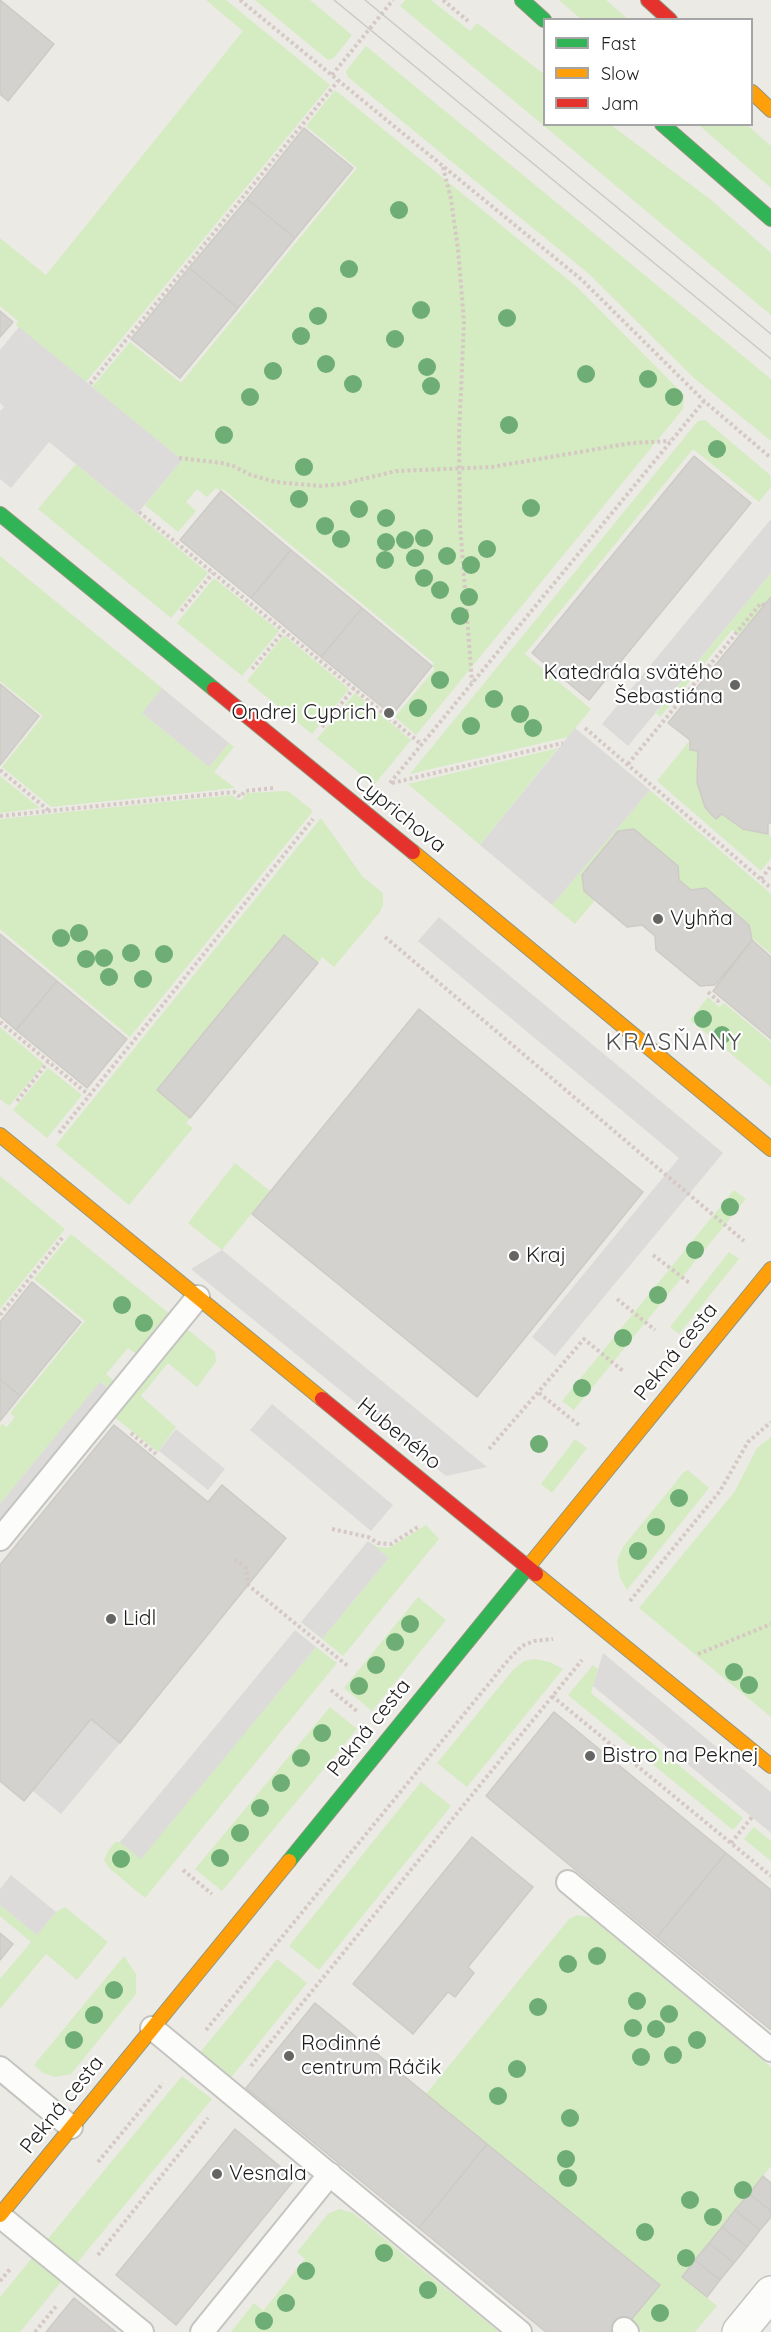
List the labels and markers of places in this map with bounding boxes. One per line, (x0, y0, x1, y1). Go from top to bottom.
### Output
place label: Katedrála svätého Šebastiána (544, 660, 723, 710)
marker: Katedrála svätého Šebastiána (728, 678, 742, 692)
place label: Ondrej Cyprich (231, 700, 377, 726)
marker: Ondrej Cyprich (382, 706, 396, 720)
place label: Vyhňa (670, 906, 733, 932)
marker: Vyhňa (651, 912, 665, 926)
place label: Kraj (526, 1243, 566, 1269)
marker: Kraj (507, 1249, 521, 1263)
place label: Lidl (123, 1606, 156, 1632)
marker: Lidl (104, 1612, 118, 1626)
place label: Bistro na Peknej (602, 1743, 759, 1769)
marker: Bistro na Peknej (583, 1749, 597, 1763)
place label: Rodinné centrum Ráčik (301, 2031, 441, 2081)
marker: Rodinné centrum Ráčik (282, 2049, 296, 2063)
place label: Vesnala (229, 2161, 307, 2187)
marker: Vesnala (210, 2167, 224, 2181)

